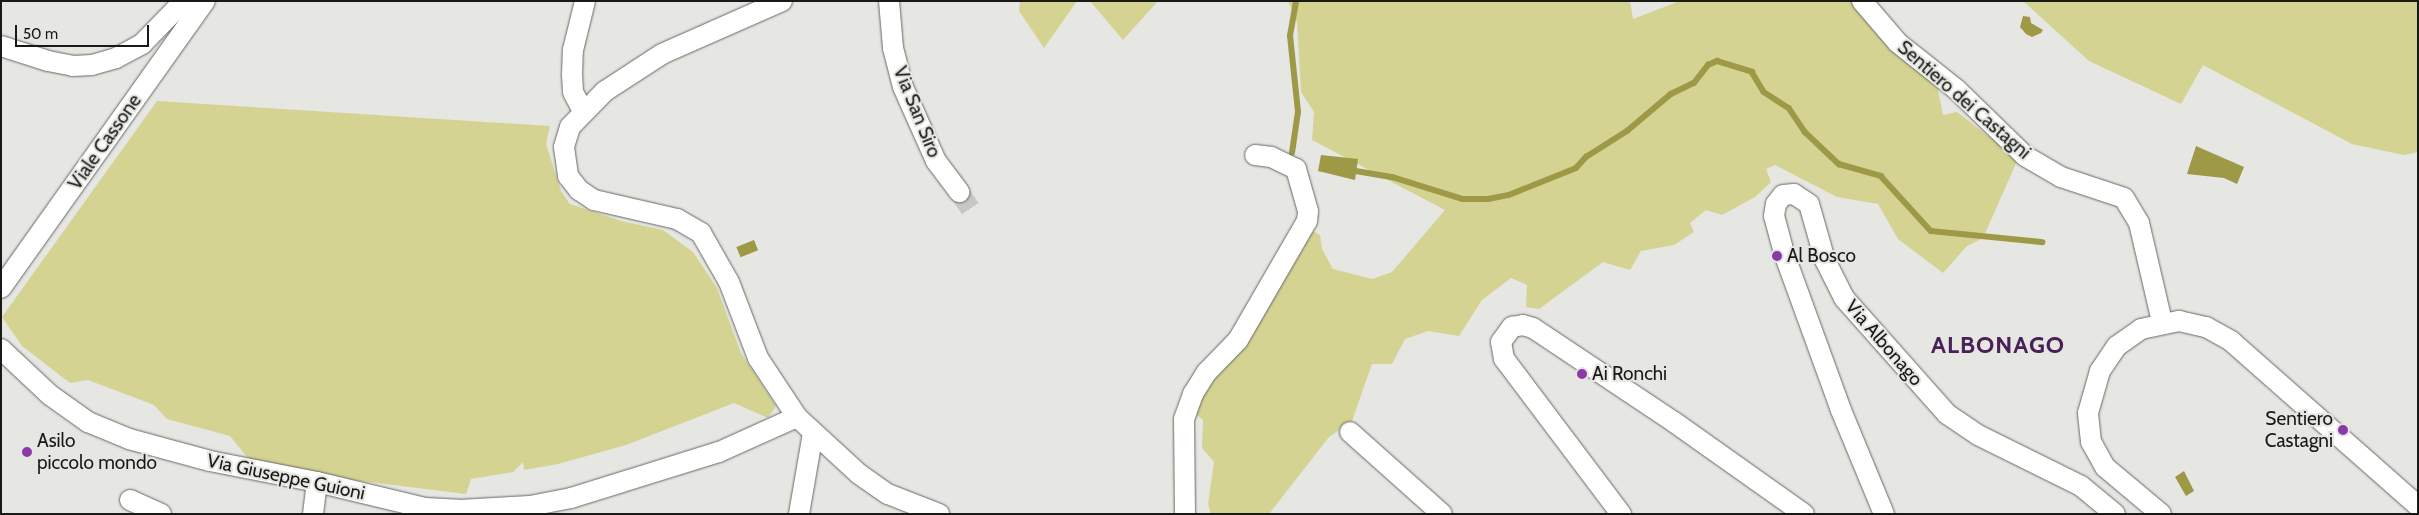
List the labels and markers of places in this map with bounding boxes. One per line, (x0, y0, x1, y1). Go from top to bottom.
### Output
place label: Al Bosco (1787, 245, 1856, 267)
marker: Al Bosco (1771, 250, 1783, 262)
place label: Ai Ronchi (1592, 363, 1667, 385)
marker: Ai Ronchi (1576, 368, 1588, 380)
place label: Sentiero Castagni (2265, 408, 2333, 452)
marker: Sentiero Castagni (2337, 424, 2349, 436)
place label: Asilo piccolo mondo (37, 430, 157, 474)
marker: Asilo piccolo mondo (21, 446, 33, 458)

